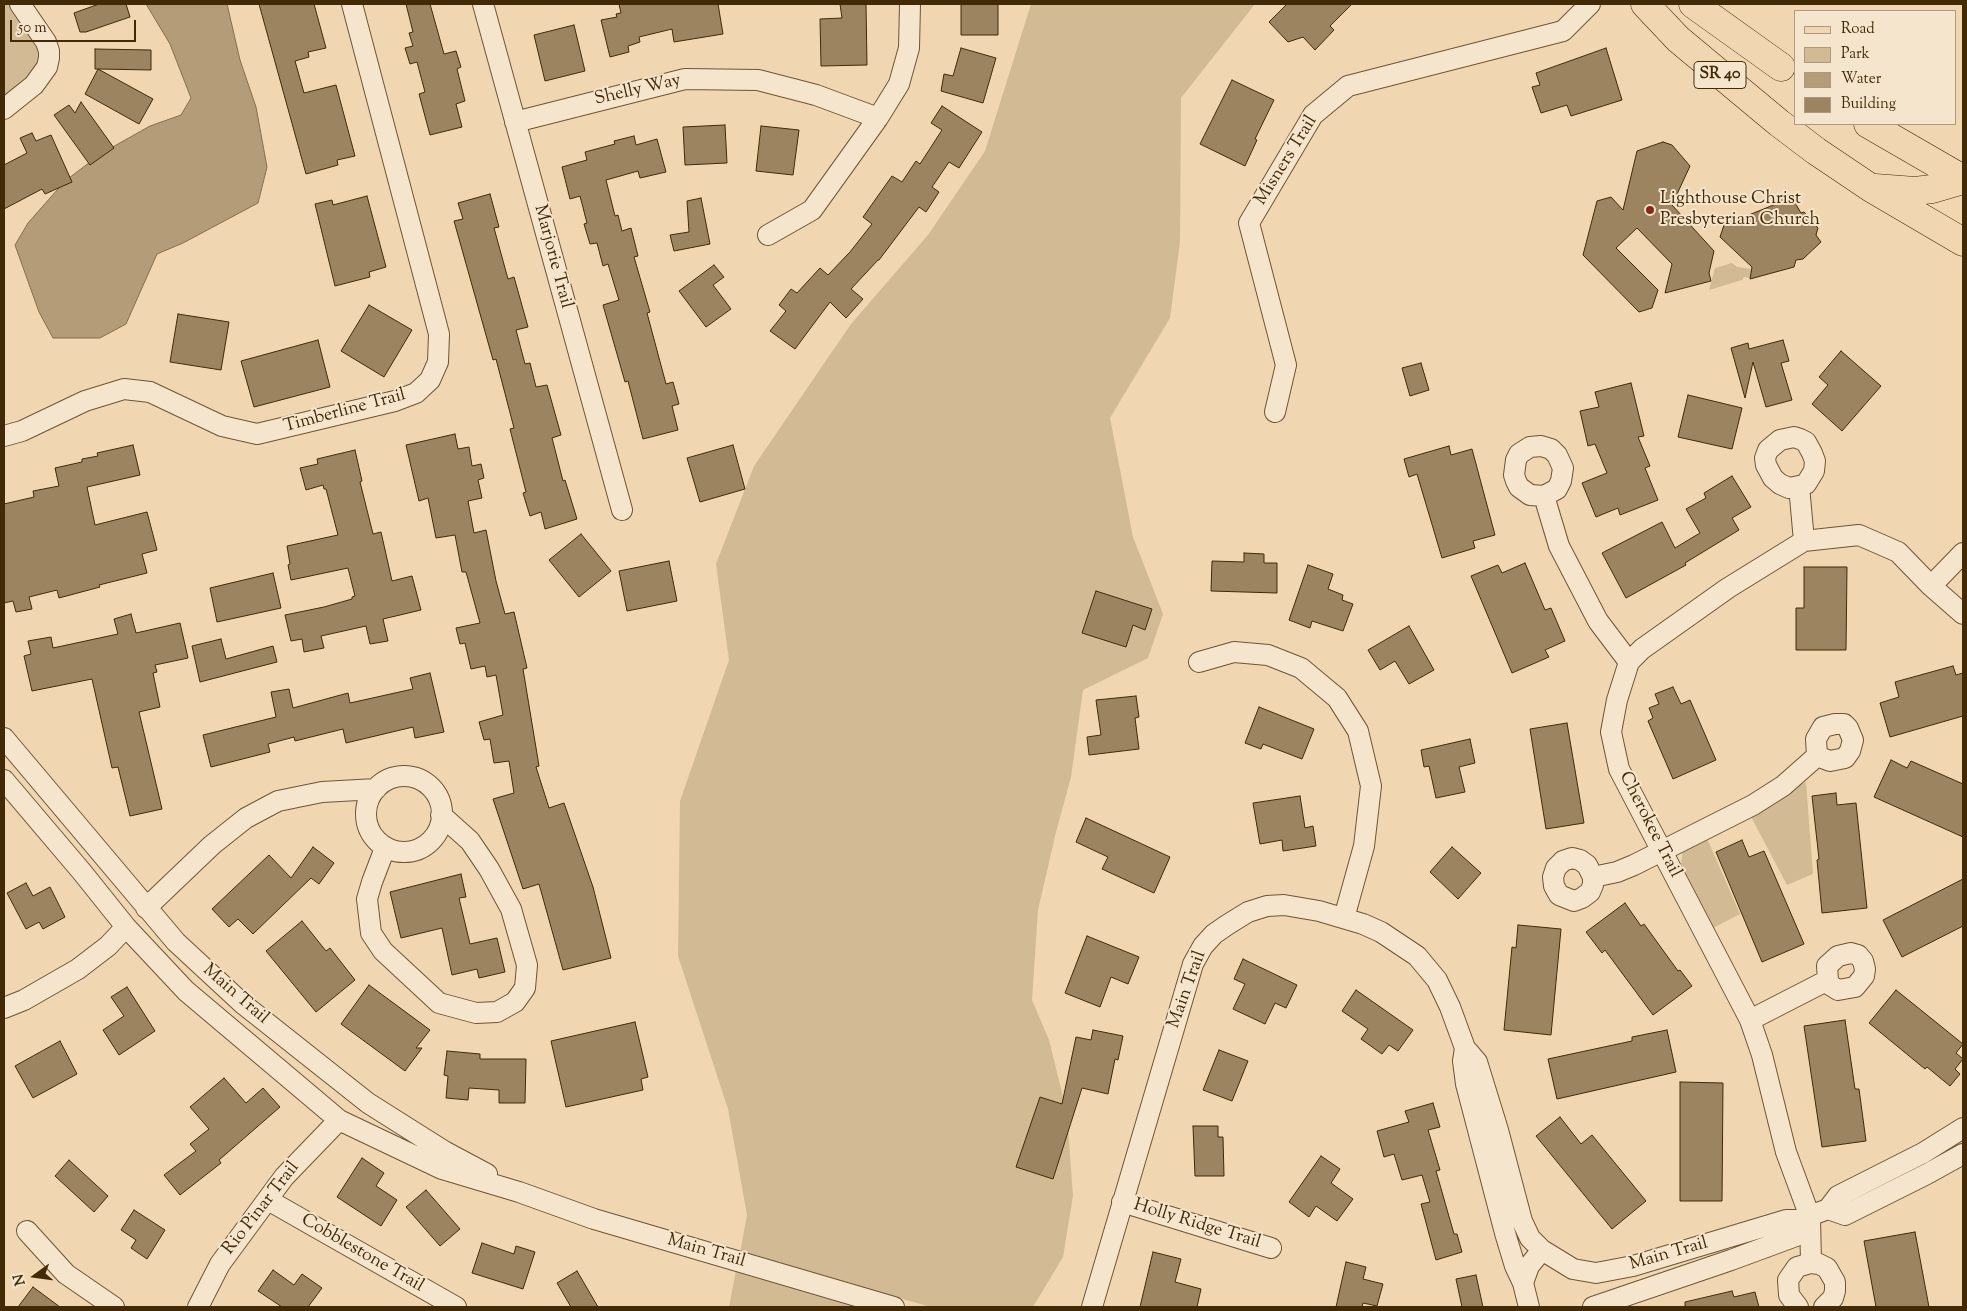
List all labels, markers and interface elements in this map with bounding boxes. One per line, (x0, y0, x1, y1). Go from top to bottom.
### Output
scale bar (12, 10, 139, 42)
legend (1794, 10, 1957, 125)
text: 50 m (18, 18, 47, 39)
text: Road (1841, 19, 1875, 40)
text: Park (1841, 44, 1870, 65)
road number: SR 40 (1694, 62, 1746, 88)
text: Water (1841, 69, 1881, 90)
street label: Shelly Way (593, 71, 683, 111)
text: Building (1841, 94, 1896, 115)
street label: Misners Trail (1251, 112, 1323, 210)
place label: Lighthouse Christ Presbyterian Church (1660, 189, 1820, 232)
street label: Marjorie Trail (528, 203, 576, 311)
marker: Lighthouse Christ Presbyterian Church (1644, 204, 1656, 216)
street label: Timberline Trail (282, 385, 408, 439)
street label: Cherokee Trail (1613, 768, 1685, 882)
street label: Main Trail (1164, 948, 1212, 1032)
street label: Main Trail (197, 960, 273, 1030)
street label: Rio Pinar Trail (219, 1158, 305, 1260)
street label: Holly Ridge Trail (1131, 1195, 1263, 1255)
street label: Cobblestone Trail (297, 1210, 427, 1298)
street label: Main Trail (664, 1230, 748, 1274)
street label: Main Trail (1627, 1233, 1711, 1277)
north arrow (10, 1251, 60, 1301)
text: N (9, 1272, 32, 1287)

